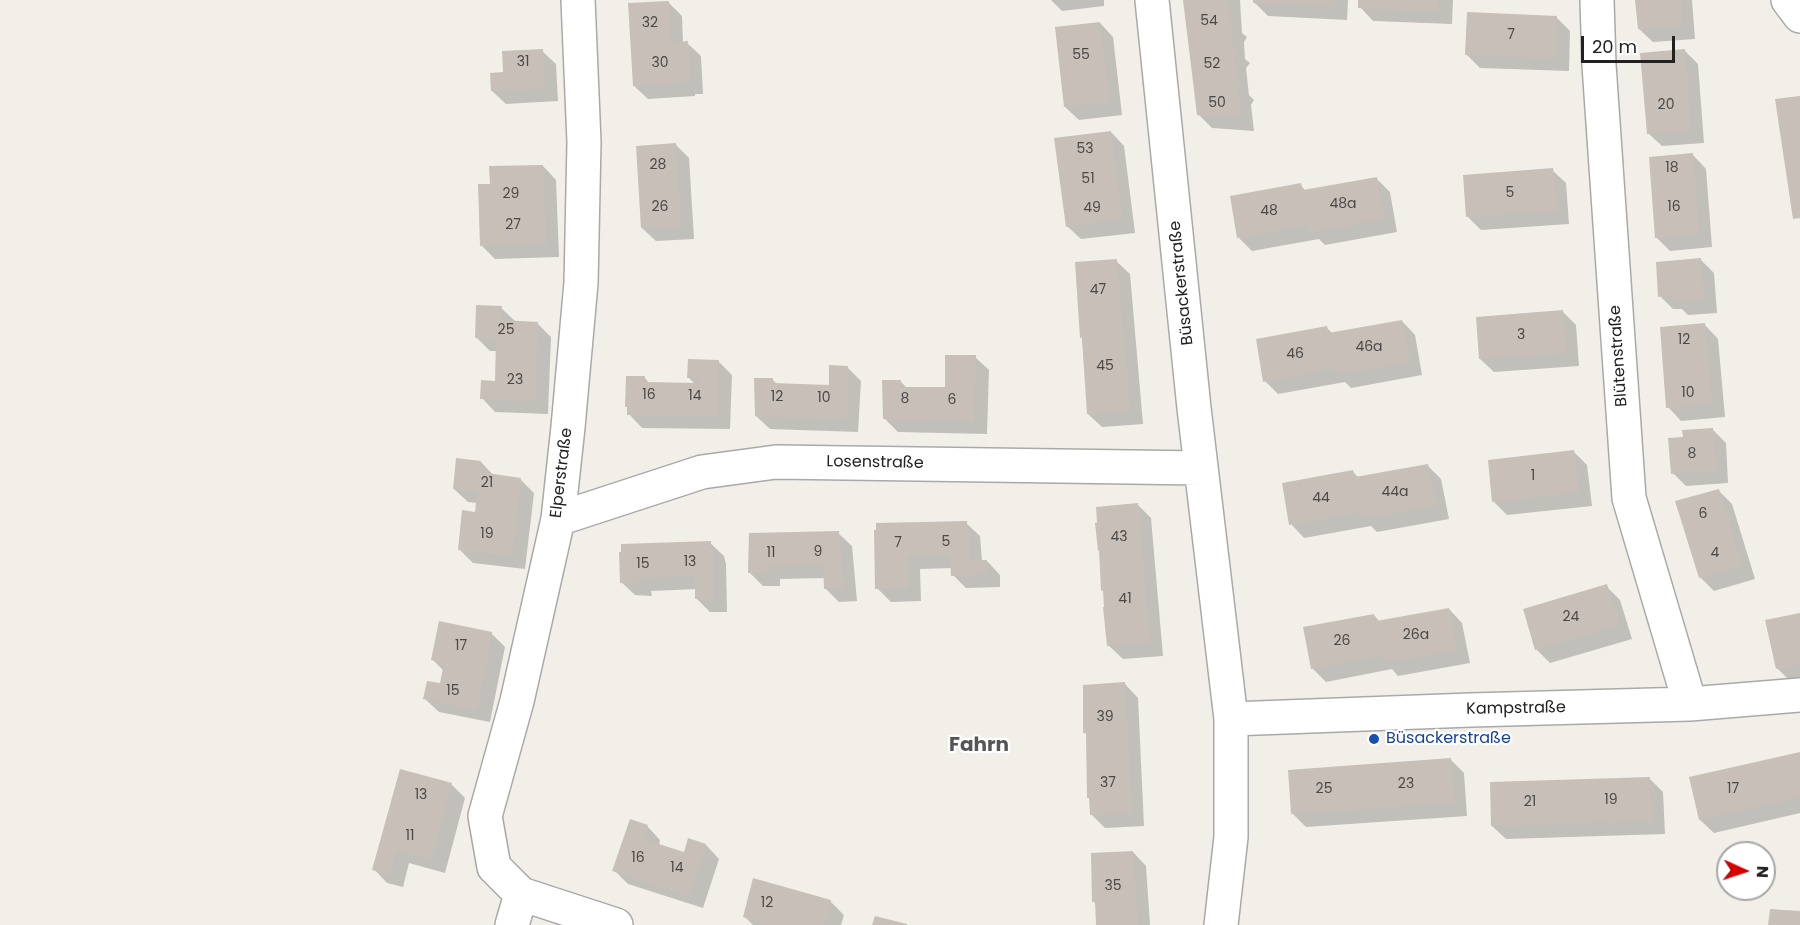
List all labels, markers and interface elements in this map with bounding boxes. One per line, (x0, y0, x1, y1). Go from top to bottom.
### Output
house number: 54 (1200, 13, 1218, 29)
house number: 32 (642, 15, 658, 31)
scale bar (1584, 24, 1678, 62)
house number: 7 (1507, 27, 1515, 43)
text: 20 m (1592, 34, 1637, 59)
house number: 55 (1072, 47, 1090, 63)
house number: 31 (517, 54, 529, 70)
house number: 30 (651, 55, 669, 71)
house number: 52 (1204, 56, 1220, 72)
house number: 50 (1208, 95, 1226, 111)
house number: 20 (1658, 97, 1674, 113)
house number: 53 (1076, 141, 1094, 157)
house number: 28 (650, 157, 666, 173)
house number: 18 (1665, 160, 1679, 176)
house number: 51 (1081, 171, 1095, 187)
house number: 5 (1506, 185, 1514, 201)
house number: 29 (503, 186, 519, 202)
house number: 48a (1329, 196, 1357, 212)
house number: 26 (652, 199, 668, 215)
house number: 16 (1667, 199, 1681, 215)
house number: 49 (1083, 200, 1101, 216)
house number: 48 (1260, 203, 1278, 219)
house number: 27 (505, 217, 521, 233)
street label: Büsackerstraße (1166, 220, 1198, 346)
house number: 47 (1090, 282, 1106, 298)
street label: Blütenstraße (1606, 305, 1632, 407)
house number: 25 (498, 322, 514, 338)
house number: 3 (1517, 327, 1525, 343)
house number: 12 (1678, 332, 1690, 348)
house number: 46a (1355, 339, 1383, 355)
house number: 46 (1286, 346, 1304, 362)
house number: 45 (1096, 358, 1114, 374)
house number: 23 (507, 372, 523, 388)
house number: 10 (1681, 385, 1695, 401)
house number: 16 (642, 387, 656, 403)
house number: 14 (688, 388, 702, 404)
house number: 12 (771, 389, 783, 405)
house number: 10 (817, 390, 831, 406)
house number: 8 (901, 391, 909, 407)
house number: 6 (948, 392, 956, 408)
street label: Elperstraße (547, 427, 577, 519)
house number: 8 (1688, 446, 1696, 462)
street label: Losenstraße (826, 453, 924, 473)
house number: 1 (1531, 468, 1535, 484)
house number: 21 (481, 475, 493, 491)
house number: 44a (1381, 484, 1409, 500)
house number: 44 (1312, 490, 1330, 506)
house number: 6 (1699, 506, 1707, 522)
house number: 19 (480, 526, 494, 542)
house number: 43 (1110, 529, 1128, 545)
house number: 5 (942, 534, 950, 550)
house number: 7 (894, 535, 902, 551)
house number: 9 (814, 544, 822, 560)
house number: 11 (767, 545, 775, 561)
house number: 4 (1711, 545, 1719, 561)
house number: 13 (684, 554, 696, 570)
house number: 15 (636, 556, 650, 572)
house number: 41 (1118, 591, 1132, 607)
house number: 24 (1563, 609, 1579, 625)
house number: 26a (1403, 627, 1429, 643)
house number: 26 (1334, 633, 1350, 649)
house number: 17 (455, 638, 467, 654)
house number: 15 (446, 683, 460, 699)
street label: Kampstraße (1466, 699, 1566, 719)
house number: 39 (1096, 709, 1114, 725)
place label: Büsackerstraße (1386, 729, 1511, 749)
marker: Büsackerstraße (1367, 732, 1381, 746)
district label: Fahrn (949, 734, 1009, 758)
house number: 37 (1100, 775, 1116, 791)
house number: 23 (1398, 776, 1414, 792)
house number: 25 (1316, 781, 1332, 797)
house number: 17 (1727, 781, 1739, 797)
house number: 13 (415, 787, 427, 803)
house number: 19 (1604, 792, 1618, 808)
house number: 21 (1524, 794, 1536, 810)
house number: 11 (406, 828, 414, 844)
north arrow (1716, 841, 1776, 901)
house number: 16 (631, 850, 645, 866)
house number: 14 (670, 860, 684, 876)
text: N (1751, 865, 1774, 878)
house number: 35 (1104, 878, 1122, 894)
house number: 12 (761, 895, 773, 911)

